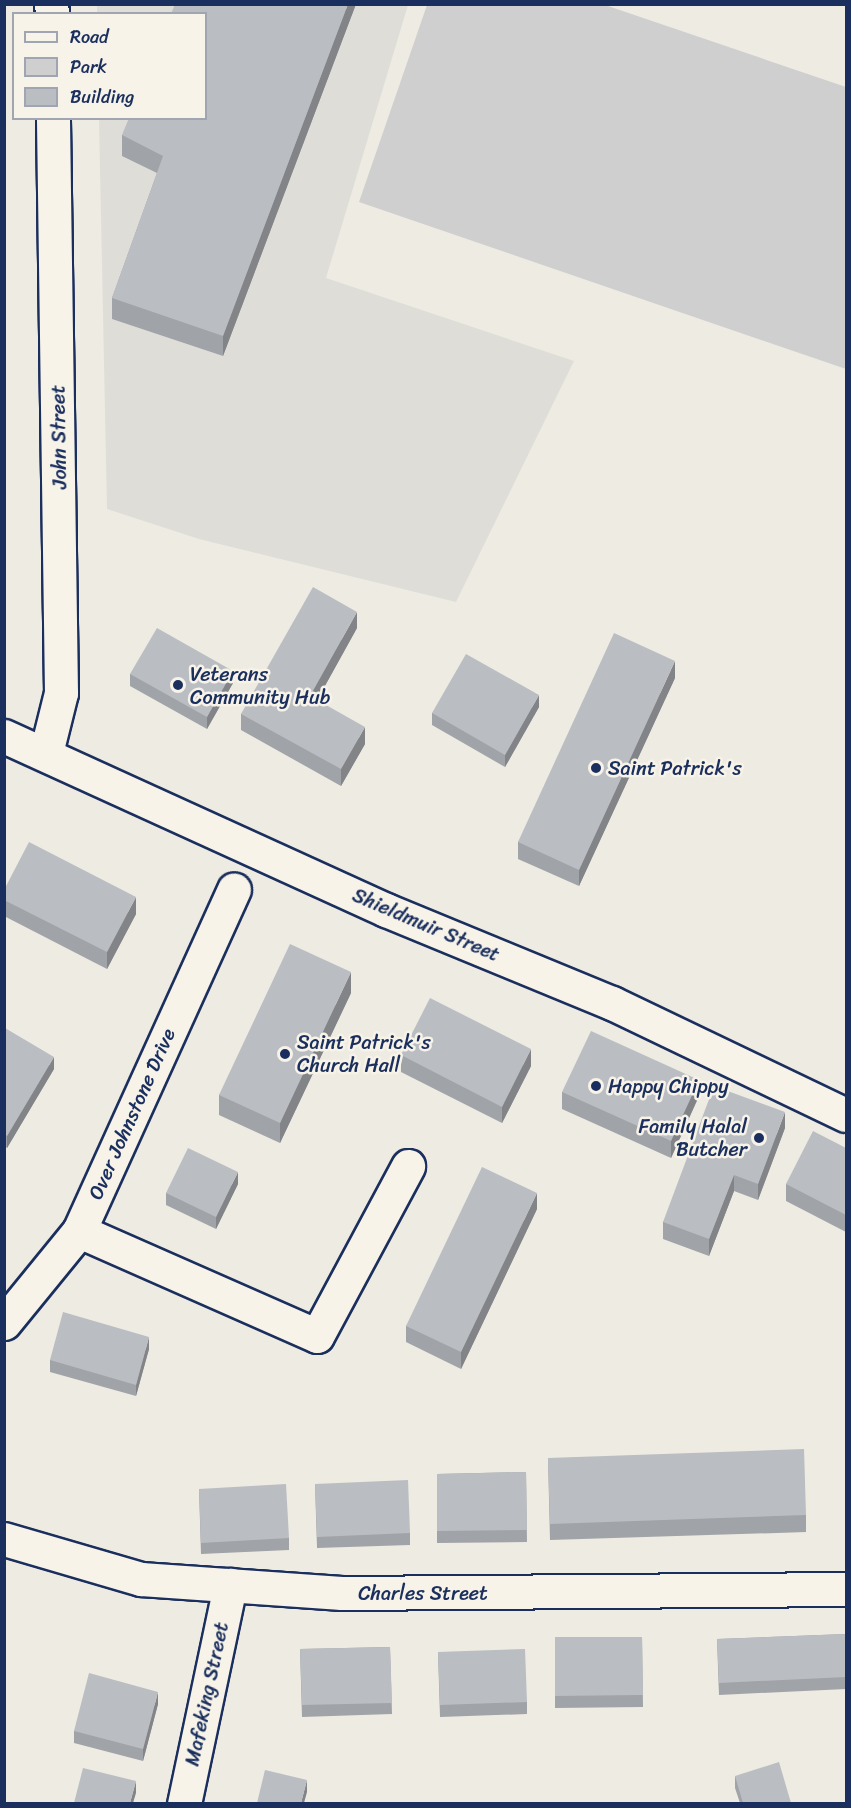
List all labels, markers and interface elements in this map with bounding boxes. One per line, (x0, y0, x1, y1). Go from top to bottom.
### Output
legend (12, 12, 207, 120)
text: Road (70, 21, 109, 53)
text: Park (70, 51, 107, 83)
text: Building (70, 81, 134, 113)
street label: John Street (46, 385, 72, 489)
place label: Veterans Community Hub (190, 662, 331, 709)
marker: Veterans Community Hub (171, 678, 185, 692)
place label: Saint Patrick's (608, 756, 743, 780)
marker: Saint Patrick's (589, 761, 603, 775)
street label: Shieldmuir Street (348, 883, 504, 967)
street label: Over Johnstone Drive (83, 1025, 181, 1203)
place label: Saint Patrick's Church Hall (297, 1030, 432, 1077)
marker: Saint Patrick's Church Hall (278, 1047, 292, 1061)
place label: Happy Chippy (608, 1074, 729, 1098)
marker: Happy Chippy (589, 1079, 603, 1093)
place label: Family Halal Butcher (638, 1114, 747, 1161)
marker: Family Halal Butcher (752, 1131, 766, 1145)
street label: Charles Street (358, 1581, 488, 1605)
street label: Mafeking Street (180, 1620, 234, 1768)

